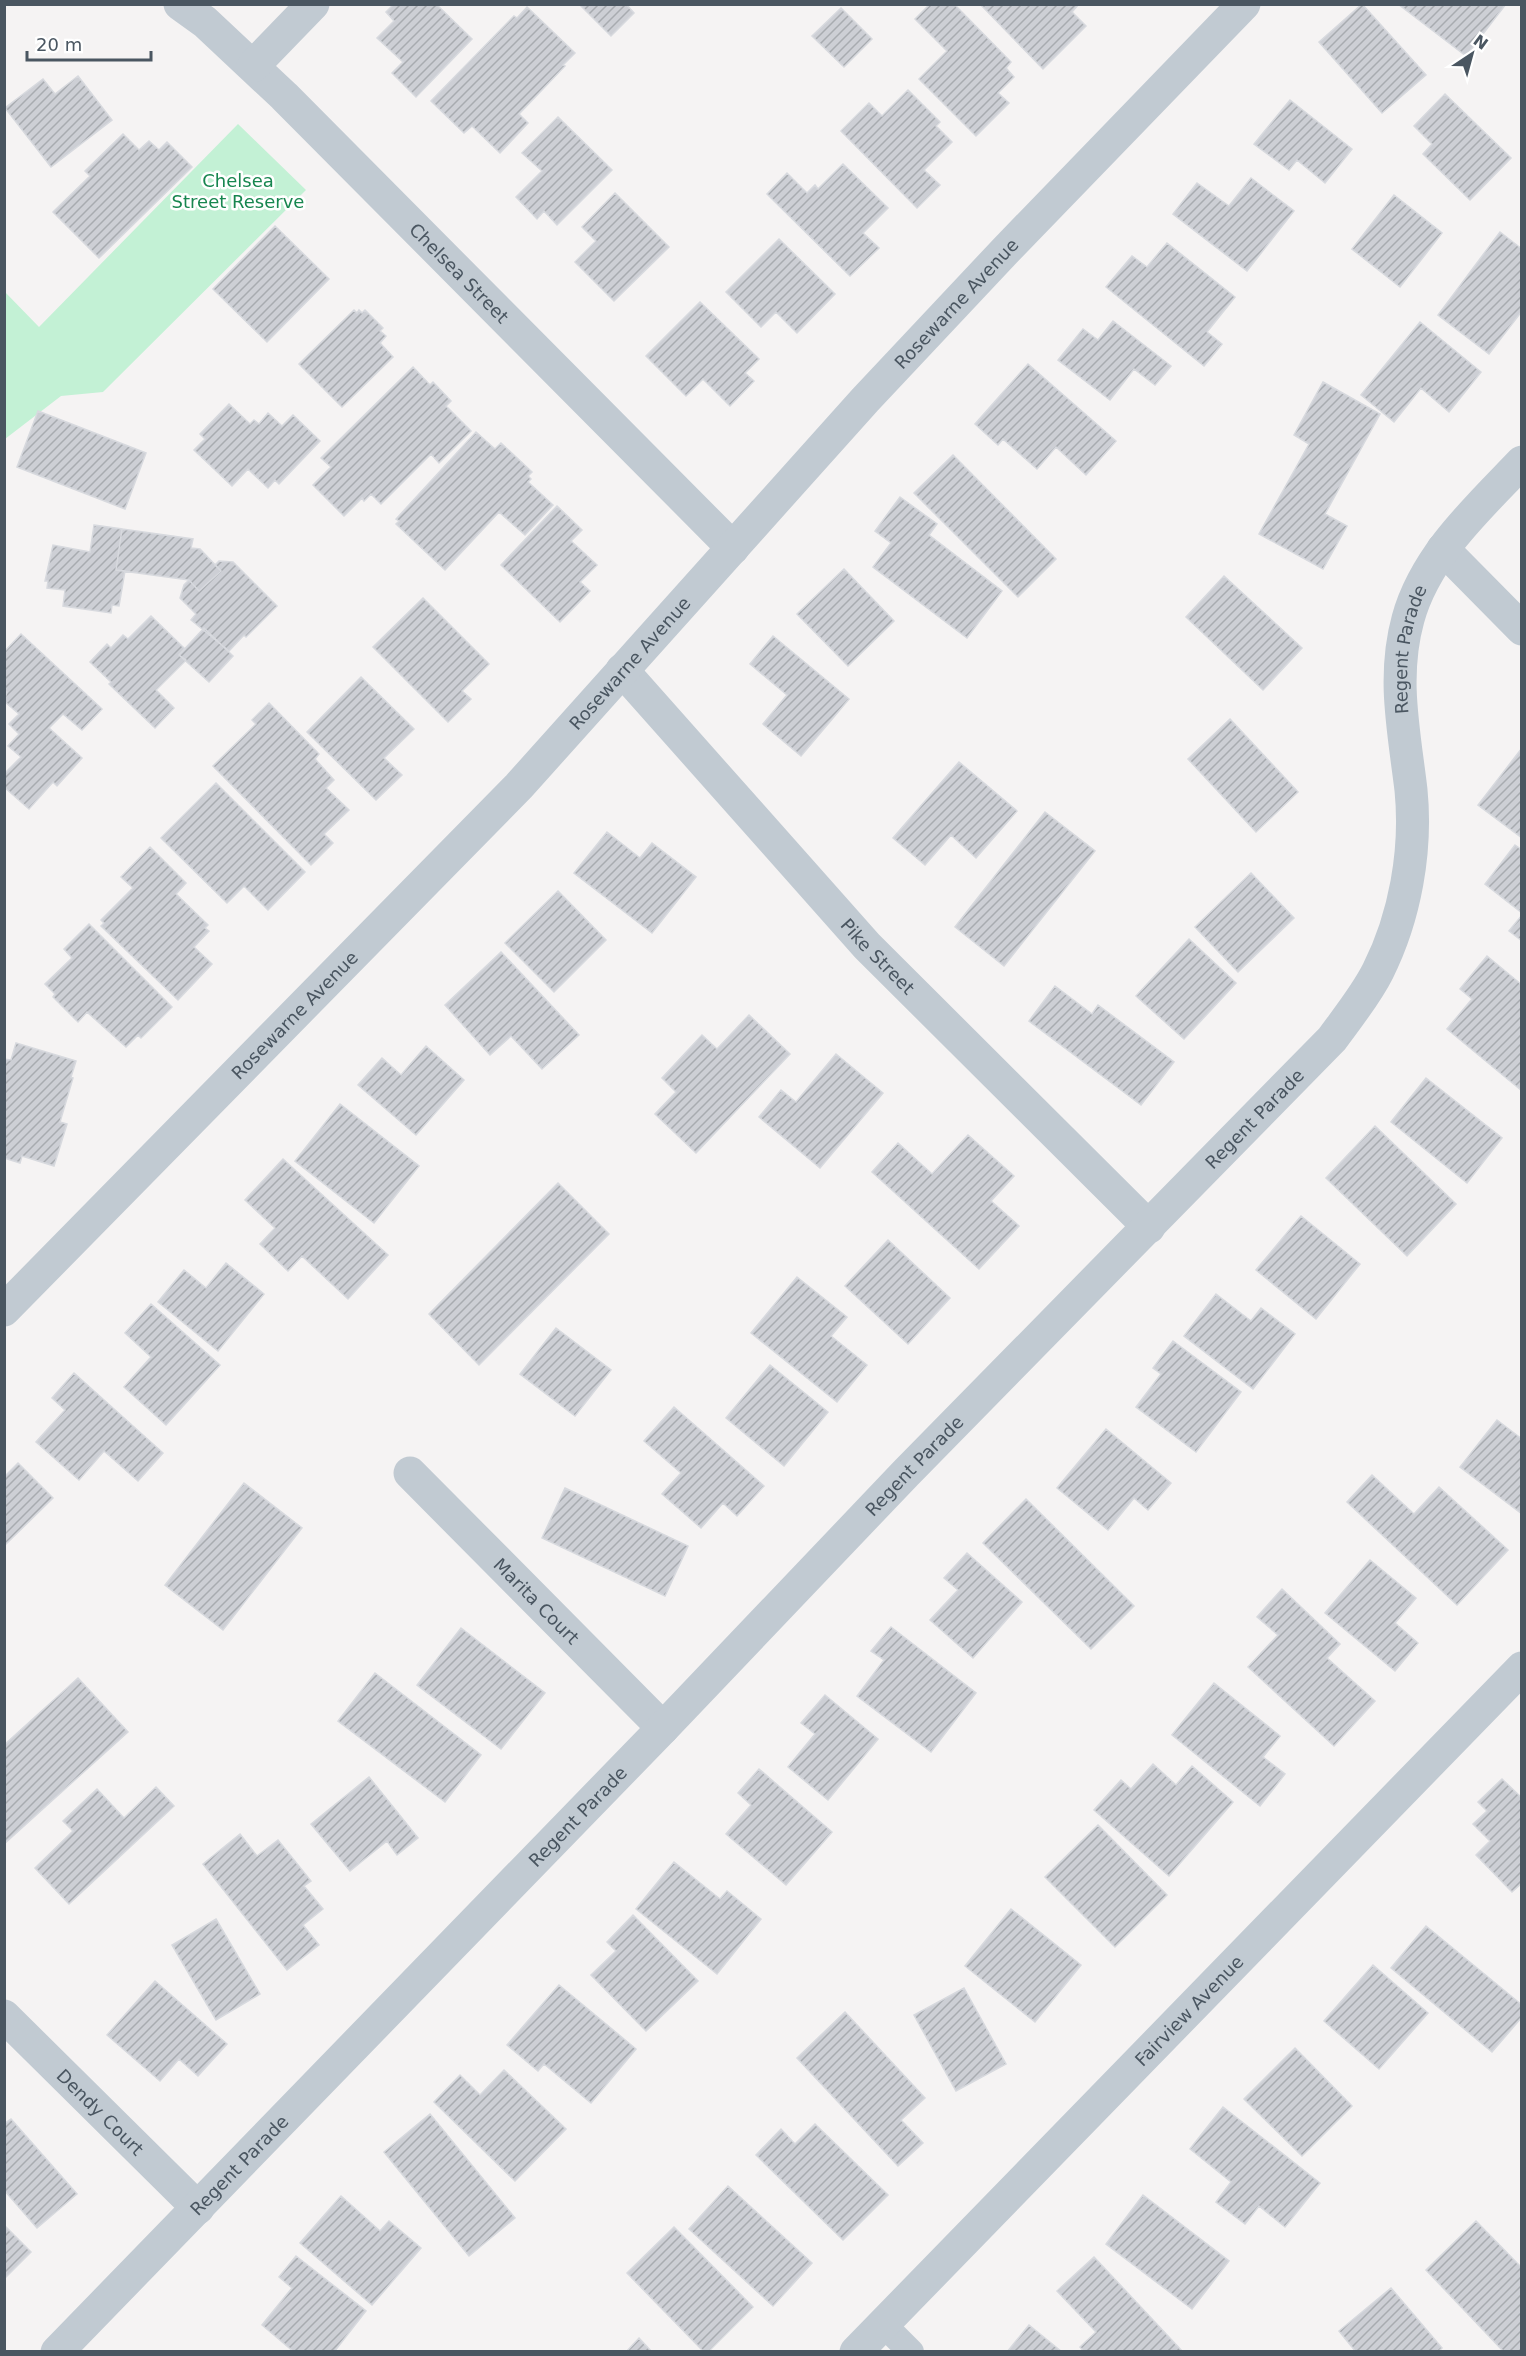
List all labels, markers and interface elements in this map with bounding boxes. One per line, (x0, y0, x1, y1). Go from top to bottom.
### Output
scale bar (27, 24, 152, 62)
north arrow (1442, 24, 1502, 84)
text: N (1470, 31, 1492, 54)
text: 20 m (36, 34, 82, 55)
park label: Chelsea Street Reserve (172, 170, 304, 212)
street label: Chelsea Street (405, 218, 513, 327)
street label: Rosewarne Avenue (890, 234, 1022, 373)
street label: Regent Parade (1390, 581, 1430, 715)
street label: Rosewarne Avenue (564, 592, 694, 734)
street label: Pike Street (837, 914, 919, 998)
street label: Rosewarne Avenue (227, 946, 362, 1083)
street label: Regent Parade (1201, 1064, 1308, 1173)
street label: Regent Parade (861, 1411, 967, 1520)
street label: Marita Court (490, 1554, 584, 1648)
street label: Regent Parade (524, 1762, 631, 1871)
street label: Fairview Avenue (1130, 1951, 1247, 2070)
street label: Dendy Court (53, 2064, 148, 2159)
street label: Regent Parade (185, 2110, 292, 2219)

